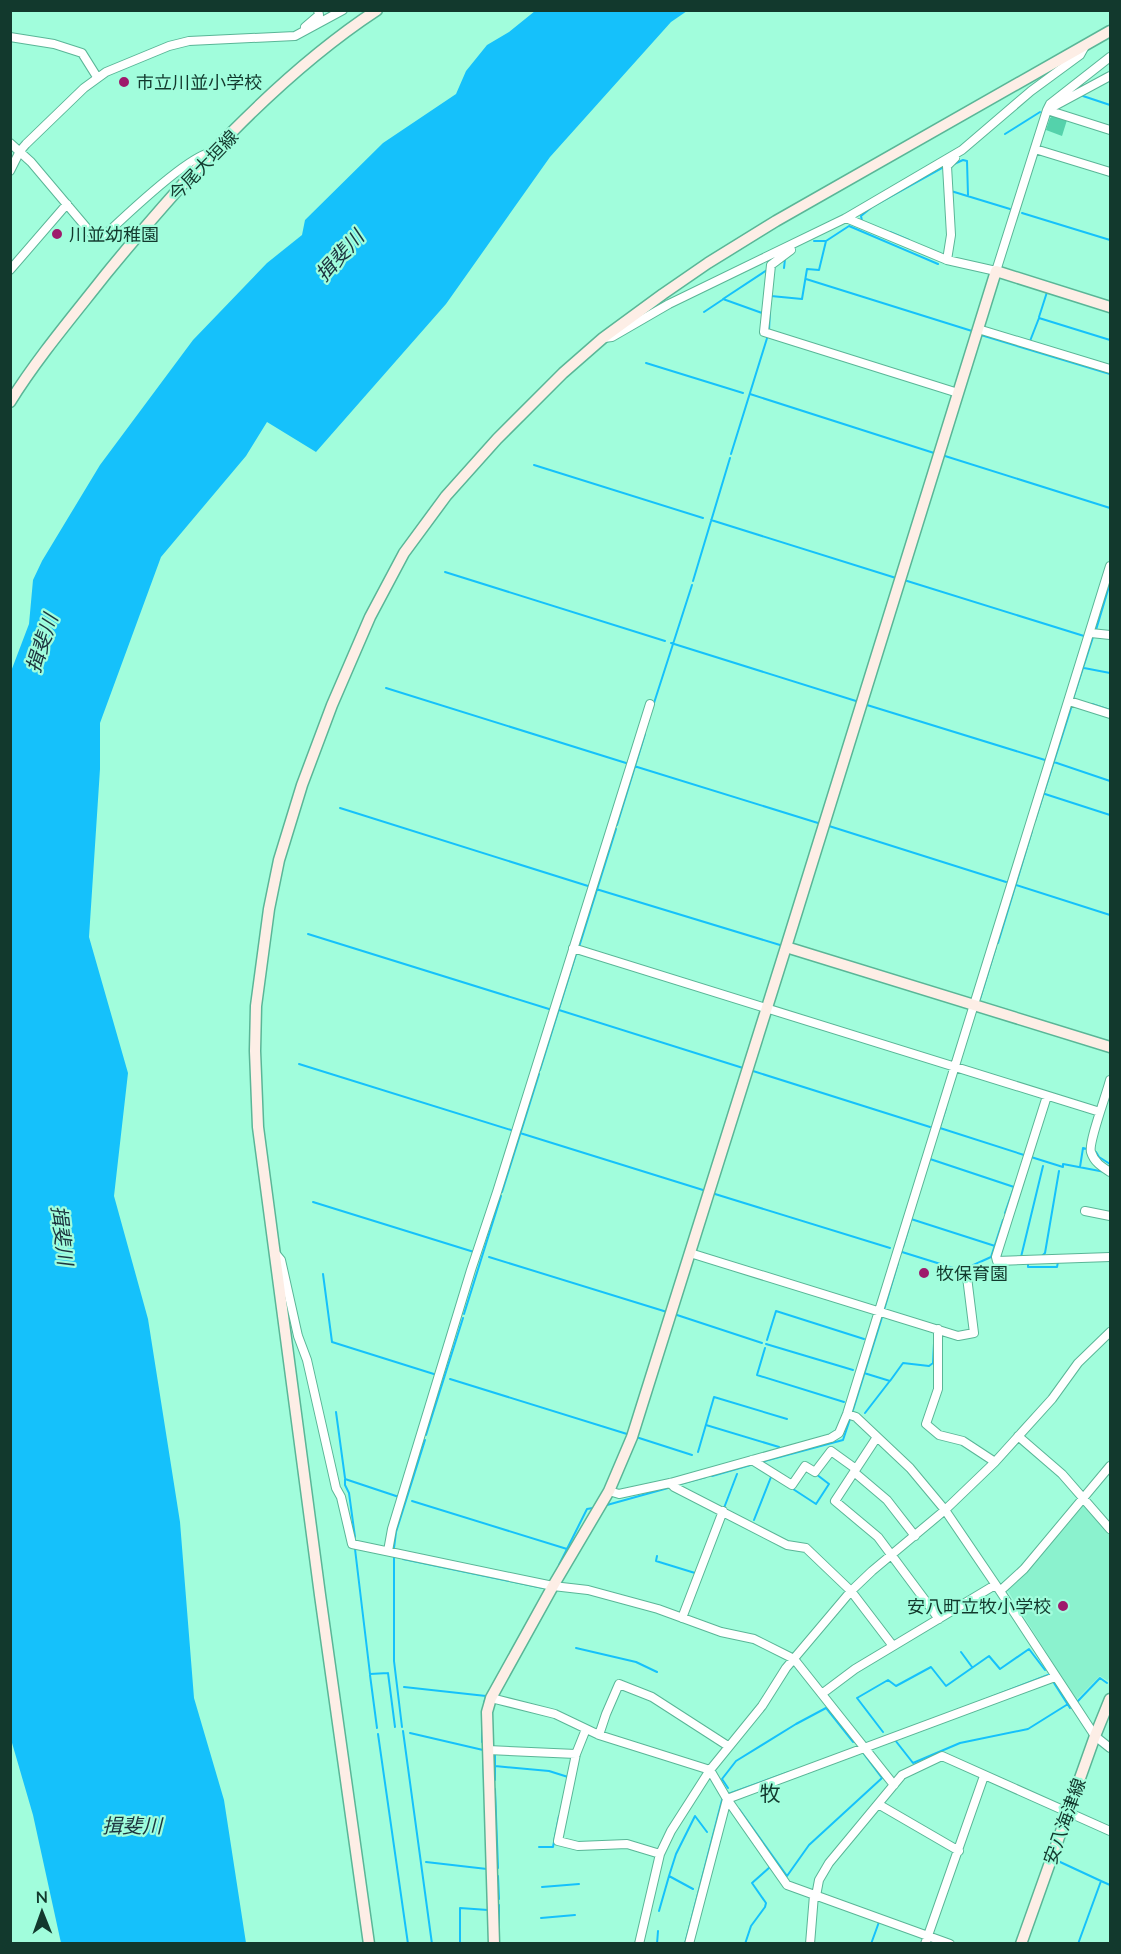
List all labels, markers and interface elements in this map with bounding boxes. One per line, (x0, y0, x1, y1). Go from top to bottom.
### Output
place label: 市立川並小学校 (136, 71, 262, 93)
marker: 市立川並小学校 (117, 75, 131, 89)
street label: 今尾大垣線 (164, 125, 242, 205)
place label: 川並幼稚園 (69, 223, 159, 245)
water label: 揖斐川 (310, 223, 369, 285)
marker: 川並幼稚園 (50, 227, 64, 241)
water label: 揖斐川 (20, 609, 62, 675)
water label: 揖斐川 (47, 1204, 79, 1268)
place label: 牧保育園 (936, 1262, 1008, 1284)
marker: 牧保育園 (917, 1266, 931, 1280)
place label: 安八町立牧小学校 (907, 1595, 1051, 1617)
marker: 安八町立牧小学校 (1056, 1599, 1070, 1613)
street label: 安八海津線 (1038, 1775, 1090, 1867)
district label: 牧 (760, 1780, 781, 1805)
water label: 揖斐川 (102, 1813, 164, 1837)
north arrow (12, 1882, 72, 1942)
text: N (35, 1887, 48, 1906)

